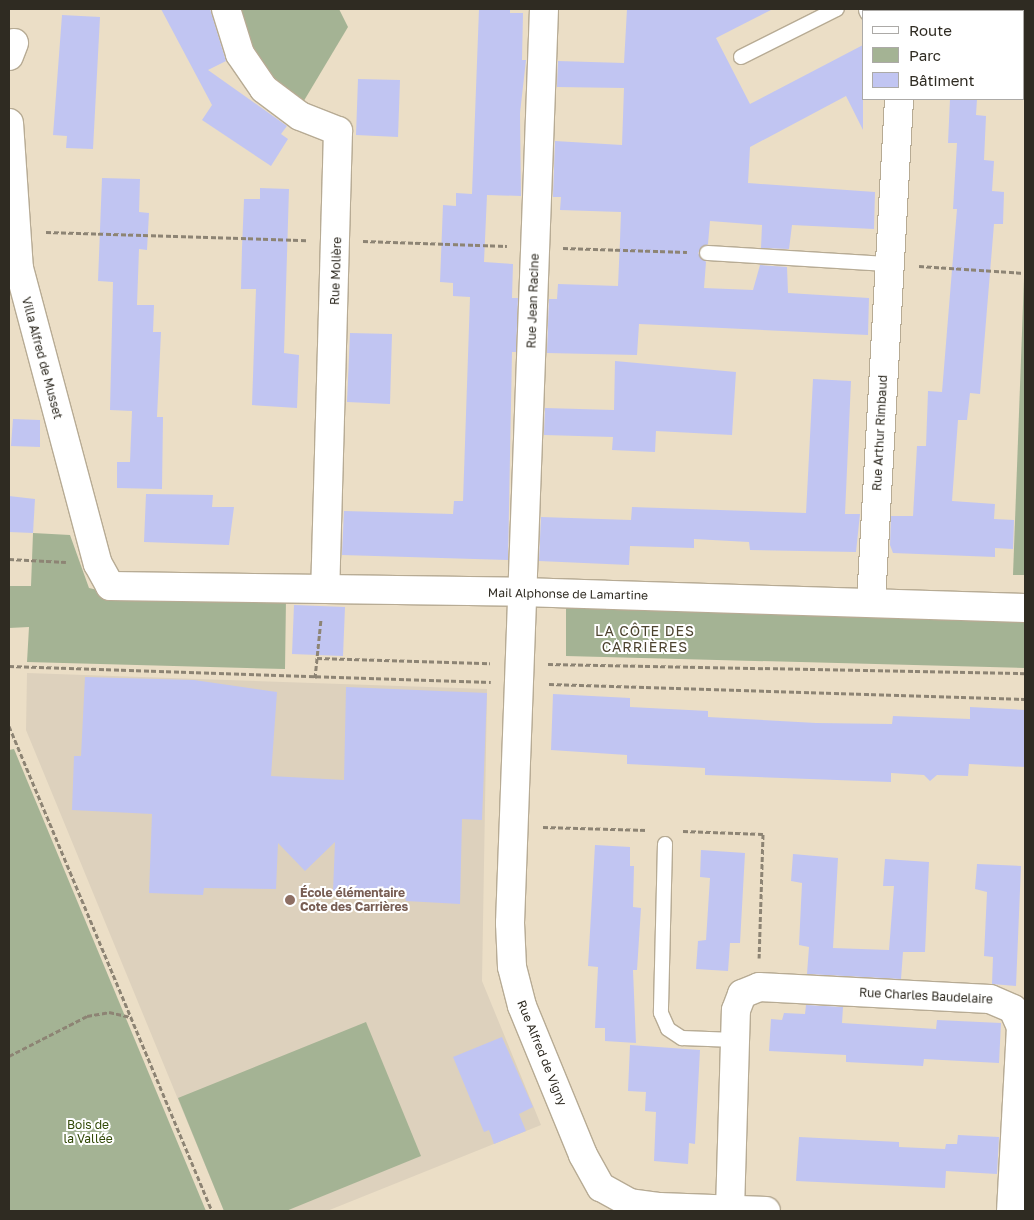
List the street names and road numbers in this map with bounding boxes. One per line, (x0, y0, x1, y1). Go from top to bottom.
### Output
street label: Rue Molière (328, 237, 344, 305)
street label: Rue Jean Racine (524, 253, 542, 349)
street label: Villa Alfred de Musset (19, 295, 65, 421)
street label: Rue Arthur Rimbaud (870, 375, 890, 491)
street label: Mail Alphonse de Lamartine (488, 585, 648, 603)
street label: Rue Charles Baudelaire (859, 985, 993, 1007)
street label: Rue Alfred de Vigny (514, 998, 570, 1108)

